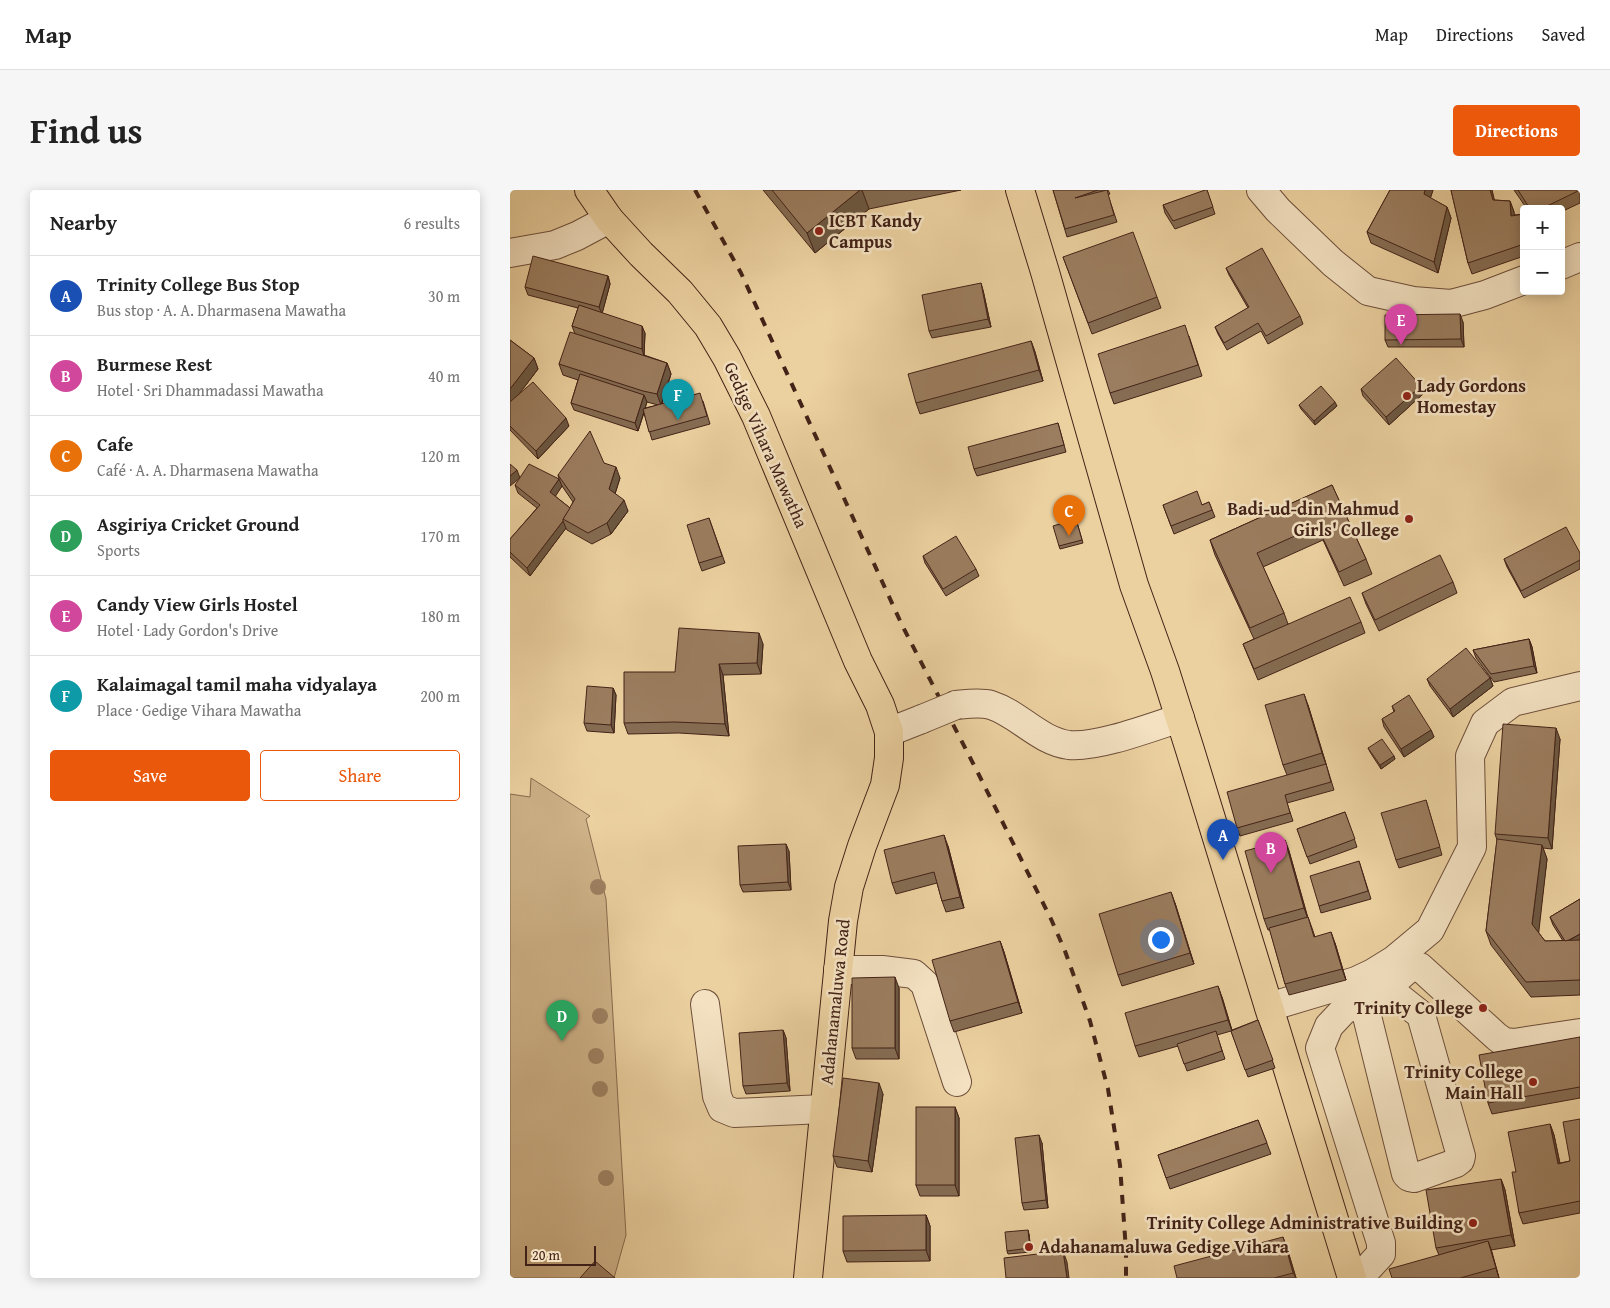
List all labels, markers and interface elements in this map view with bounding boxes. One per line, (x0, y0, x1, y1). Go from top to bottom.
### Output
text: Map (25, 17, 72, 52)
text: Map (1375, 21, 1408, 48)
text: Directions (1436, 21, 1513, 48)
text: Saved (1541, 21, 1585, 48)
text: Find us (30, 105, 143, 156)
button: Directions (1453, 105, 1580, 156)
map controls (1520, 205, 1565, 295)
button: + (1520, 205, 1565, 250)
text: Nearby (50, 207, 117, 238)
place label: ICBT Kandy Campus (829, 207, 923, 255)
text: 6 results (403, 211, 460, 235)
marker: ICBT Kandy Campus (813, 225, 825, 237)
button: − (1520, 250, 1565, 295)
text: Trinity College Bus Stop (97, 270, 300, 298)
text: A (61, 284, 71, 308)
text: 30 m (428, 284, 460, 308)
text: Bus stop · A. A. Dharmasena Mawatha (97, 298, 346, 322)
pin: E (1385, 304, 1417, 345)
text: Burmese Rest (97, 350, 212, 378)
street label: Gedige Vihara Mawatha (718, 357, 815, 533)
text: B (61, 364, 71, 388)
text: 40 m (428, 364, 460, 388)
place label: Lady Gordons Homestay (1417, 372, 1526, 420)
text: Hotel · Sri Dhammadassi Mawatha (97, 378, 324, 402)
pin: F (662, 379, 694, 420)
marker: Lady Gordons Homestay (1401, 390, 1413, 402)
text: Cafe (97, 430, 133, 458)
text: C (61, 444, 71, 468)
text: 120 m (420, 444, 460, 468)
text: Café · A. A. Dharmasena Mawatha (97, 458, 319, 482)
pin: C (1053, 495, 1085, 536)
place label: Badi-ud-din Mahmud Girls' College (1227, 495, 1400, 543)
text: Asgiriya Cricket Ground (97, 510, 299, 538)
marker: Badi-ud-din Mahmud Girls' College (1403, 513, 1415, 525)
text: D (61, 524, 71, 548)
text: 170 m (420, 524, 460, 548)
text: Sports (97, 538, 140, 562)
text: Candy View Girls Hostel (97, 590, 298, 618)
text: E (62, 604, 70, 628)
text: 180 m (420, 604, 460, 628)
text: Hotel · Lady Gordon's Drive (97, 618, 278, 642)
text: Kalaimagal tamil maha vidyalaya (97, 670, 377, 698)
text: F (62, 684, 70, 708)
text: 200 m (420, 684, 460, 708)
text: Place · Gedige Vihara Mawatha (97, 698, 301, 722)
button: Save (50, 750, 250, 801)
button: Share (260, 750, 460, 801)
pin: A (1207, 819, 1239, 860)
pin: B (1255, 832, 1287, 873)
street label: Adahanamaluwa Road (812, 917, 857, 1086)
your location (1148, 927, 1174, 953)
place label: Trinity College (1354, 994, 1473, 1021)
pin: D (546, 1000, 578, 1041)
marker: Trinity College (1477, 1002, 1489, 1014)
place label: Trinity College Main Hall (1404, 1058, 1523, 1106)
marker: Trinity College Main Hall (1527, 1076, 1539, 1088)
place label: Trinity College Administrative Building (1147, 1209, 1464, 1236)
marker: Trinity College Administrative Building (1467, 1217, 1479, 1229)
place label: Adahanamaluwa Gedige Vihara (1039, 1233, 1290, 1260)
marker: Adahanamaluwa Gedige Vihara (1023, 1241, 1035, 1253)
scale bar (525, 1243, 596, 1266)
text: 20 m (532, 1245, 560, 1265)

